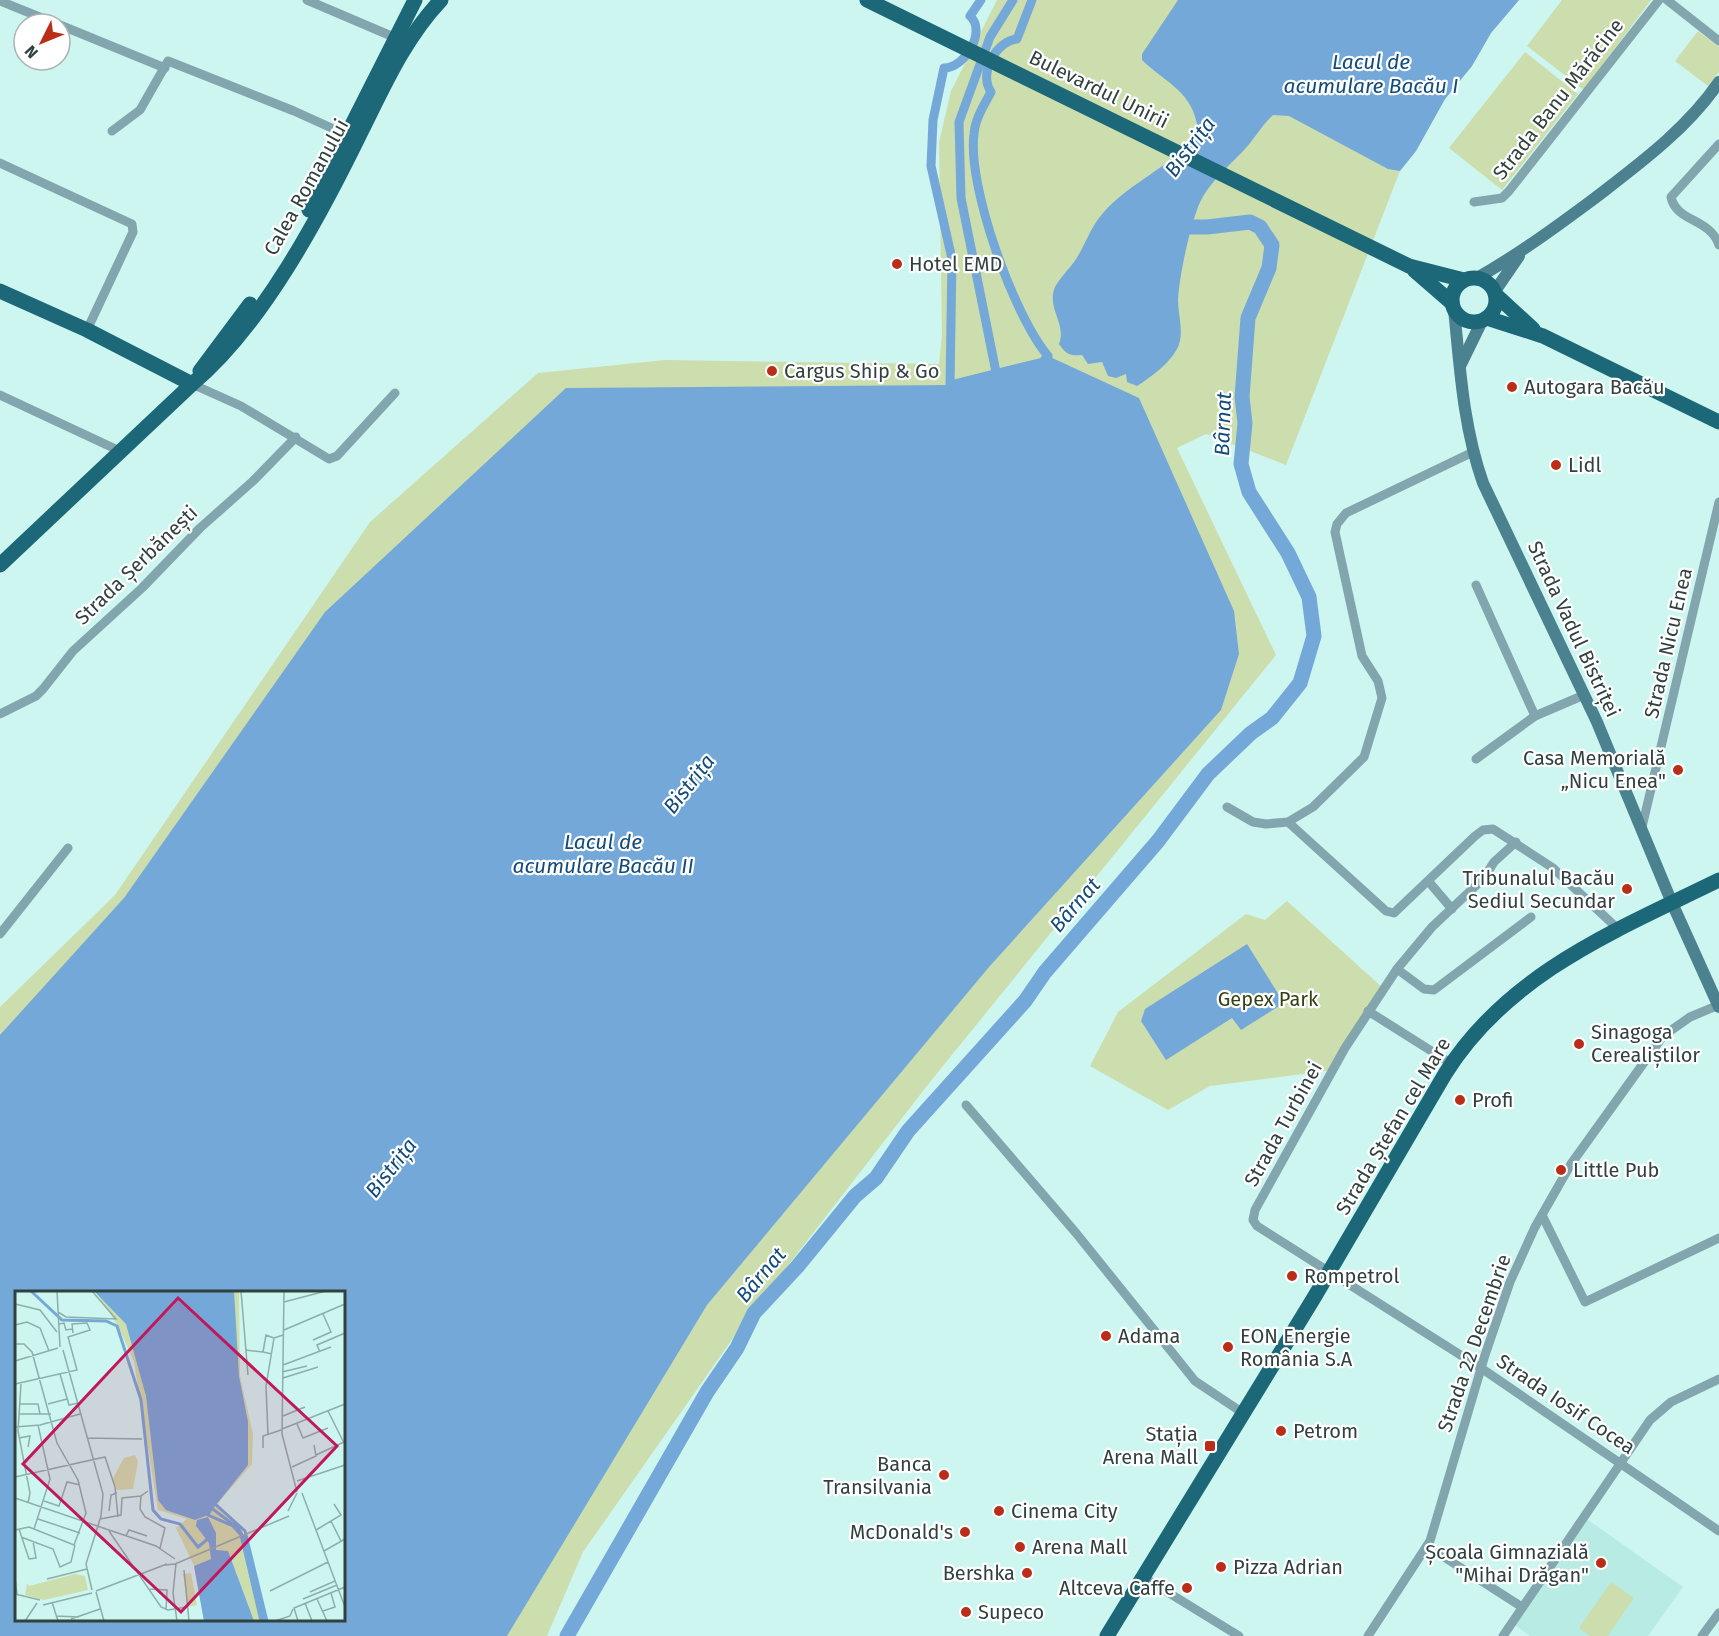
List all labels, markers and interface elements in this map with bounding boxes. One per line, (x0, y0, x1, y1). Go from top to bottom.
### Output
north arrow (12, 12, 72, 72)
street label: Strada Banu Mărăcine (1488, 14, 1628, 184)
text: N (21, 42, 42, 62)
street label: Bulevardul Unirii (1025, 45, 1173, 133)
water label: Lacul de acumulare Bacău I (1284, 49, 1458, 99)
water label: Bistrița (1159, 112, 1221, 182)
street label: Calea Romanului (259, 115, 353, 259)
place label: Hotel EMD (909, 252, 1002, 276)
marker: Hotel EMD (890, 257, 904, 271)
place label: Cargus Ship & Go (784, 359, 939, 383)
marker: Cargus Ship & Go (765, 364, 779, 378)
place label: Autogara Bacău (1524, 375, 1665, 399)
marker: Autogara Bacău (1505, 380, 1519, 394)
water label: Bârnat (1209, 391, 1237, 457)
place label: Lidl (1568, 453, 1602, 477)
marker: Lidl (1549, 458, 1563, 472)
street label: Strada Șerbănești (70, 500, 203, 630)
street label: Strada Vadul Bistriței (1522, 537, 1625, 721)
street label: Strada Nicu Enea (1639, 565, 1697, 721)
place label: Casa Memorială „Nicu Enea" (1523, 746, 1666, 793)
water label: Bistrița (658, 749, 720, 819)
marker: Casa Memorială „Nicu Enea" (1671, 763, 1685, 777)
water label: Lacul de acumulare Bacău II (512, 829, 694, 879)
place label: Tribunalul Bacău Sediul Secundar (1462, 866, 1615, 913)
water label: Bârnat (1044, 872, 1106, 938)
marker: Tribunalul Bacău Sediul Secundar (1620, 882, 1634, 896)
park label: Gepex Park (1218, 987, 1319, 1011)
place label: Sinagoga Cerealiștilor (1591, 1020, 1700, 1068)
street label: Strada Ștefan cel Mare (1331, 1033, 1456, 1220)
marker: Sinagoga Cerealiștilor (1572, 1037, 1586, 1051)
street label: Strada Turbinei (1239, 1057, 1327, 1191)
place label: Profi (1472, 1088, 1514, 1112)
marker: Profi (1453, 1093, 1467, 1107)
water label: Bistrița (360, 1133, 422, 1203)
place label: Little Pub (1573, 1158, 1659, 1182)
marker: Little Pub (1554, 1163, 1568, 1177)
water label: Bârnat (730, 1242, 792, 1308)
street label: Strada 22 Decembrie (1432, 1251, 1516, 1435)
place label: Rompetrol (1304, 1264, 1399, 1288)
marker: Rompetrol (1285, 1269, 1299, 1283)
inset map (15, 1291, 345, 1621)
place label: Adama (1118, 1324, 1180, 1348)
place label: EON Energie România S.A (1240, 1324, 1353, 1371)
marker: Adama (1099, 1329, 1113, 1343)
marker: EON Energie România S.A (1221, 1340, 1235, 1354)
street label: Strada Iosif Cocea (1492, 1349, 1640, 1459)
place label: Petrom (1293, 1419, 1358, 1443)
place label: Stația Arena Mall (1103, 1422, 1198, 1469)
marker: Petrom (1274, 1424, 1288, 1438)
marker: Stația Arena Mall (1203, 1439, 1217, 1453)
place label: Banca Transilvania (823, 1452, 932, 1499)
marker: Banca Transilvania (937, 1468, 951, 1482)
place label: Cinema City (1011, 1499, 1118, 1523)
marker: Cinema City (992, 1504, 1006, 1518)
place label: McDonald's (850, 1520, 953, 1544)
marker: McDonald's (958, 1525, 972, 1539)
place label: Arena Mall (1032, 1535, 1127, 1559)
marker: Arena Mall (1013, 1540, 1027, 1554)
place label: Școala Gimnazială "Mihai Drăgan" (1425, 1540, 1589, 1587)
place label: Pizza Adrian (1233, 1555, 1343, 1579)
marker: Școala Gimnazială "Mihai Drăgan" (1594, 1556, 1608, 1570)
marker: Pizza Adrian (1214, 1560, 1228, 1574)
place label: Bershka (943, 1561, 1015, 1585)
marker: Bershka (1020, 1566, 1034, 1580)
place label: Altceva Caffe (1059, 1576, 1175, 1600)
marker: Altceva Caffe (1180, 1581, 1194, 1595)
place label: Supeco (978, 1600, 1044, 1624)
marker: Supeco (959, 1605, 973, 1619)

